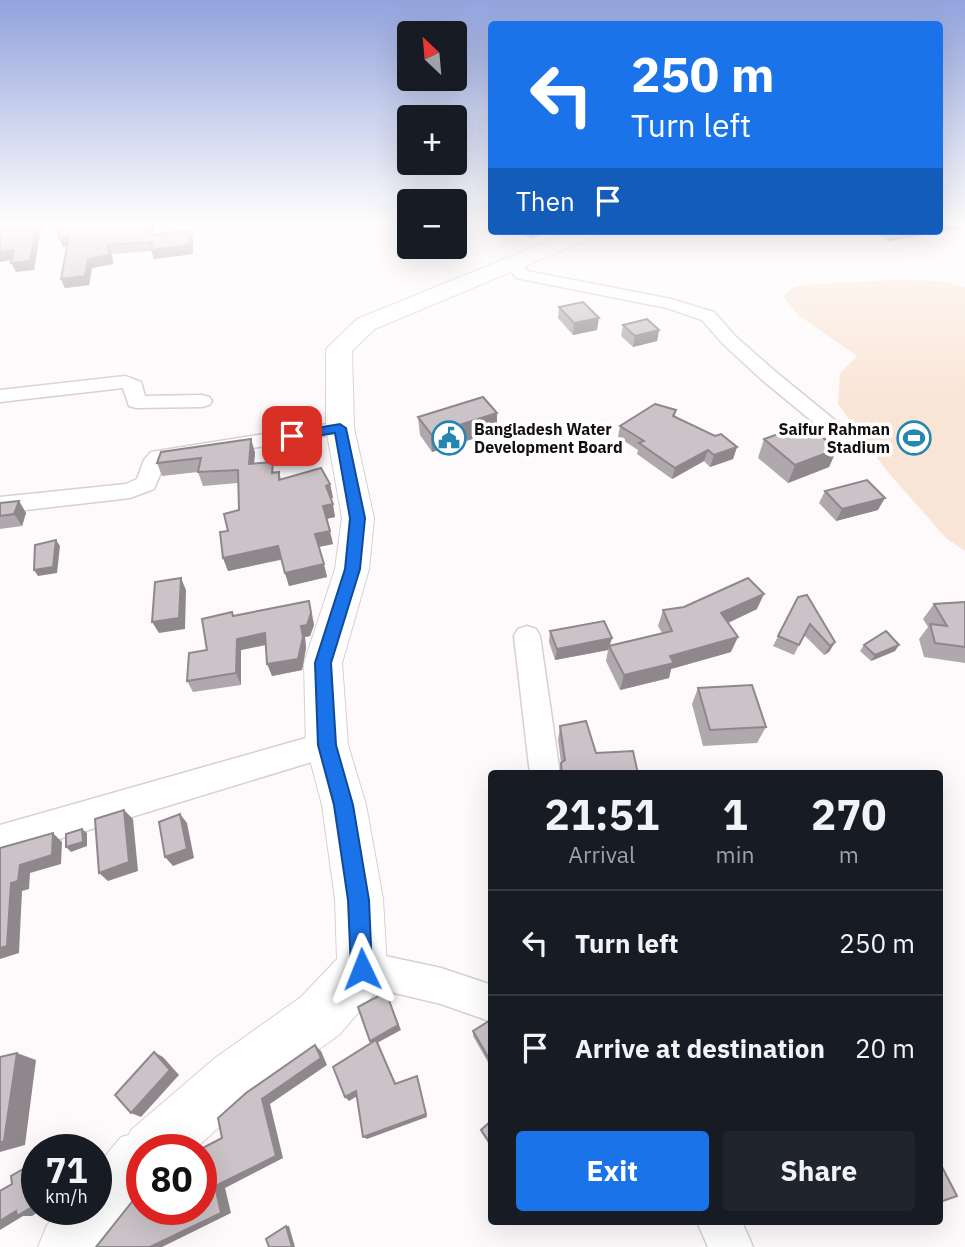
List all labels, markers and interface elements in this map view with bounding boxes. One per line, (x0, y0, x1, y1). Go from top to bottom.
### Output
north arrow (397, 21, 467, 91)
map controls (397, 21, 467, 259)
text: 250 m (631, 42, 775, 105)
icon: left (516, 49, 607, 140)
text: Turn left (631, 104, 751, 146)
button: + (397, 105, 467, 175)
icon: arrive (589, 182, 627, 220)
text: Then (516, 184, 575, 218)
button: − (397, 189, 467, 259)
pin (262, 406, 322, 466)
icon: arrive (273, 417, 311, 455)
public building icon: Bangladesh Water Development Board (430, 419, 468, 457)
place label: Bangladesh Water Development Board (474, 419, 623, 457)
place label: Saifur Rahman Stadium (779, 419, 890, 457)
sports icon: Saifur Rahman Stadium (895, 419, 933, 457)
text: 21:51 (544, 787, 659, 842)
text: 1 (722, 787, 748, 842)
text: 270 (811, 787, 887, 842)
text: Arrival (568, 839, 635, 869)
text: min (716, 839, 754, 869)
text: m (839, 839, 859, 869)
icon: left (516, 924, 554, 962)
text: Turn left (575, 926, 678, 960)
text: 250 m (839, 926, 915, 960)
position arrow (325, 932, 399, 1006)
icon: arrive (516, 1029, 554, 1067)
text: Arrive at destination (575, 1031, 825, 1065)
text: 20 m (855, 1031, 915, 1065)
button: Exit (516, 1131, 709, 1211)
button: Share (723, 1131, 915, 1211)
speed limit sign: 80 (126, 1134, 217, 1225)
text: 71 (45, 1147, 88, 1193)
text: km/h (45, 1185, 88, 1208)

